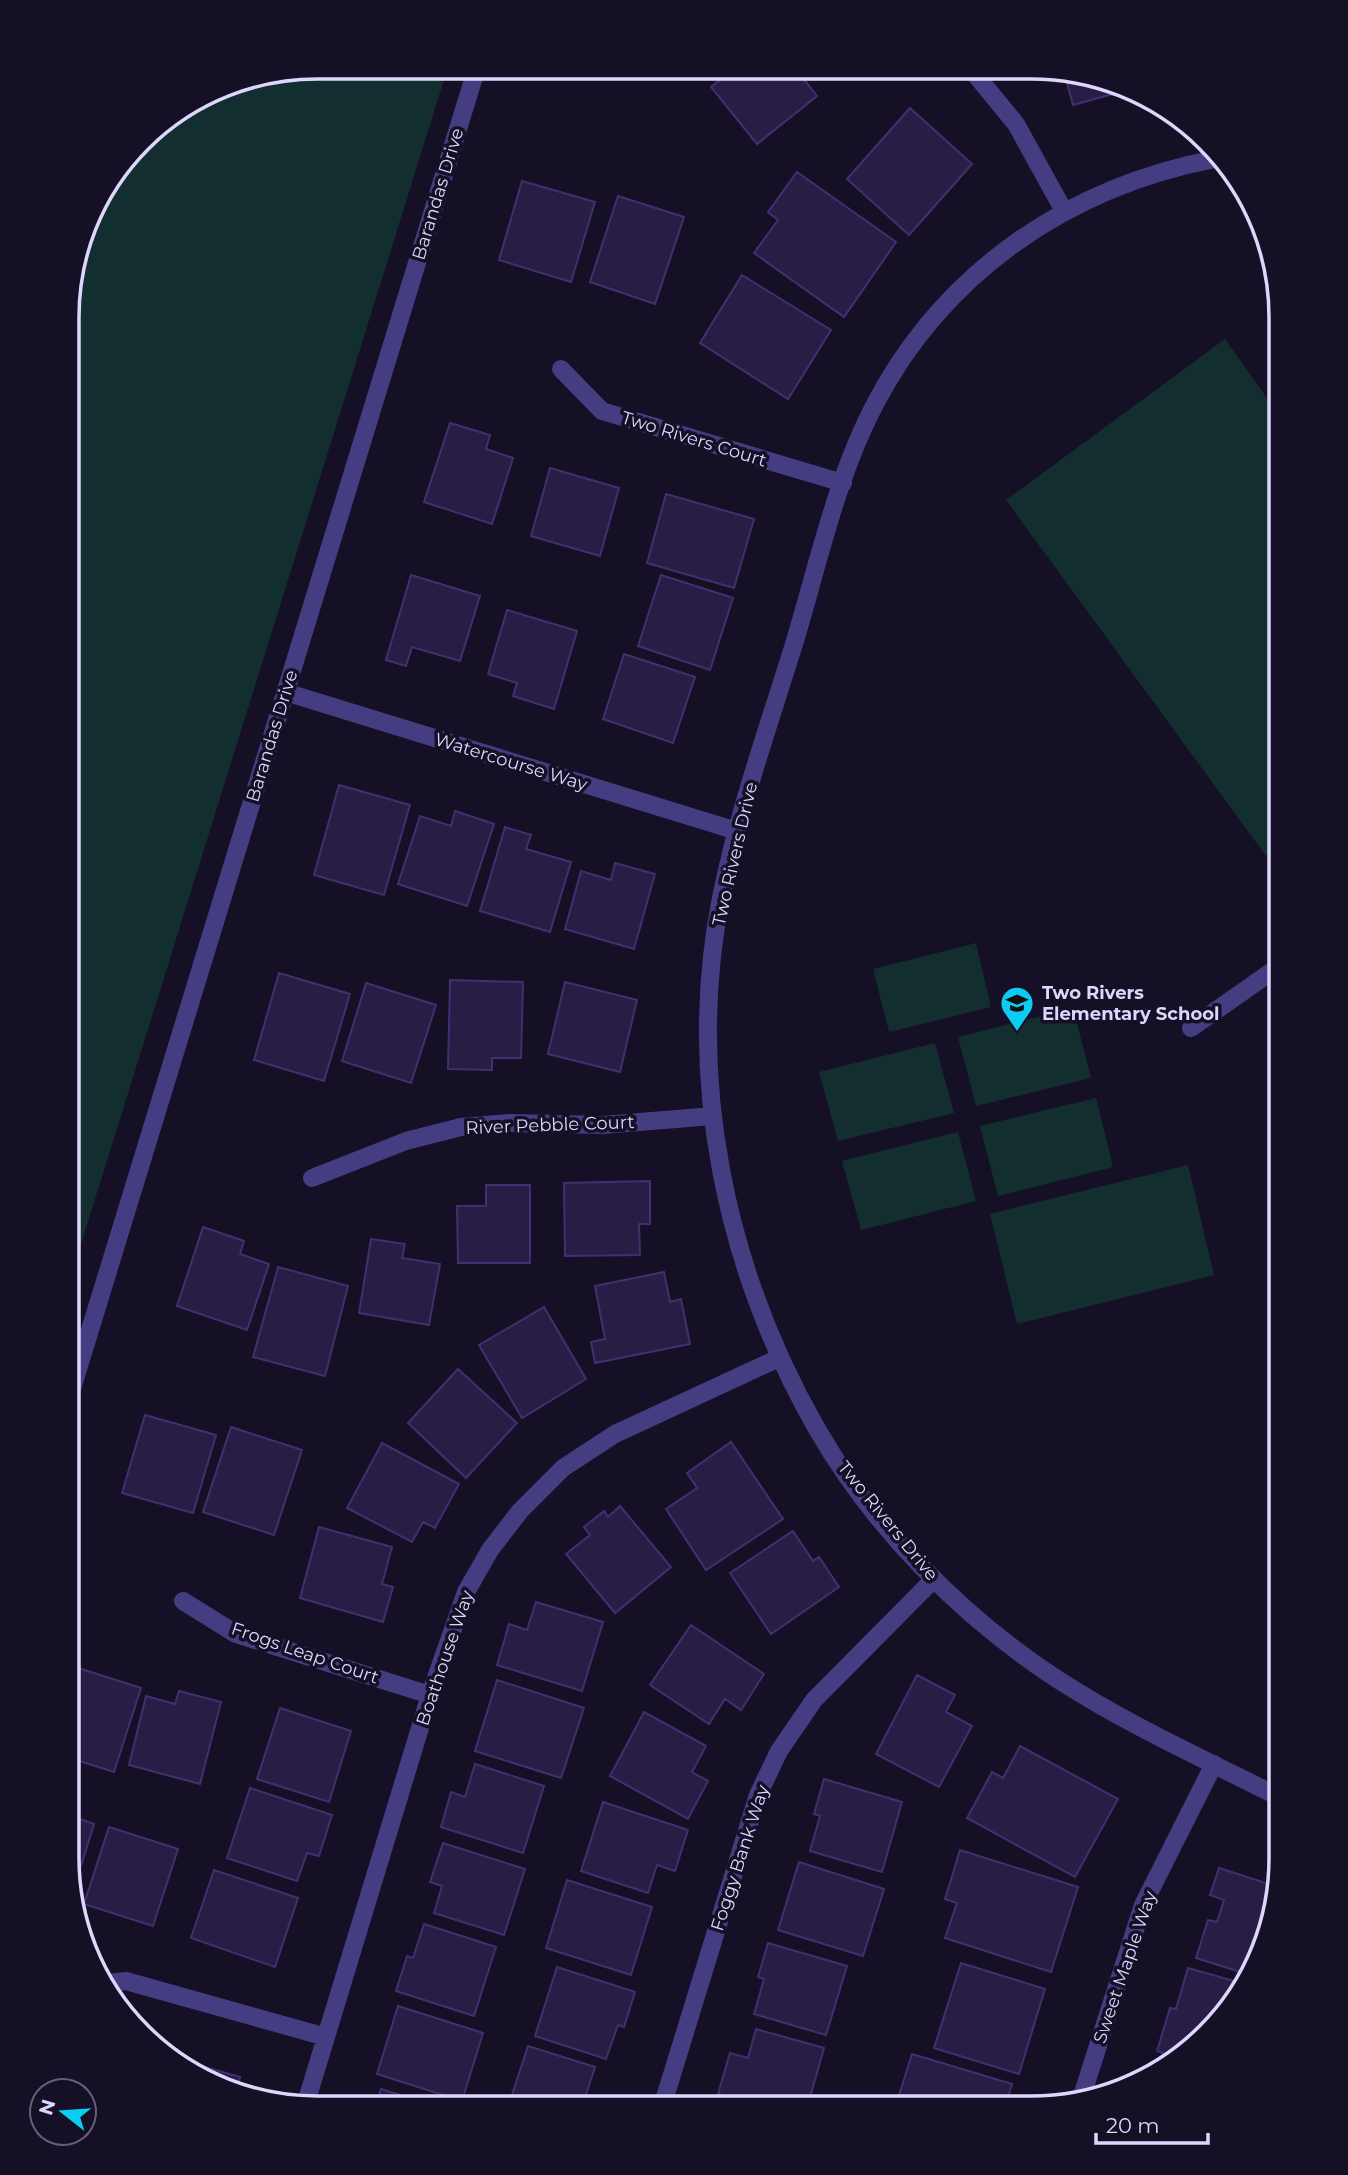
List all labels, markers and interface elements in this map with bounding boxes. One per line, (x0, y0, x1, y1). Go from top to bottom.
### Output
street label: Barandas Drive (407, 125, 469, 263)
street label: Two Rivers Court (619, 406, 769, 472)
street label: Barandas Drive (241, 667, 303, 805)
street label: Watercourse Way (432, 728, 590, 796)
street label: Two Rivers Drive (708, 780, 762, 928)
place label: Two Rivers Elementary School (1042, 982, 1219, 1025)
school or university icon: Two Rivers Elementary School (998, 984, 1036, 1033)
street label: River Pebble Court (465, 1111, 635, 1139)
street label: Two Rivers Drive (833, 1457, 943, 1585)
street label: Boathouse Way (412, 1587, 479, 1729)
street label: Frogs Leap Court (228, 1617, 382, 1689)
street label: Foggy Bank Way (706, 1782, 774, 1934)
street label: Sweet Maple Way (1089, 1888, 1161, 2046)
north arrow (28, 2077, 98, 2147)
text: N (34, 2096, 60, 2118)
scale bar (1096, 2102, 1208, 2146)
text: 20 m (1106, 2113, 1160, 2138)

